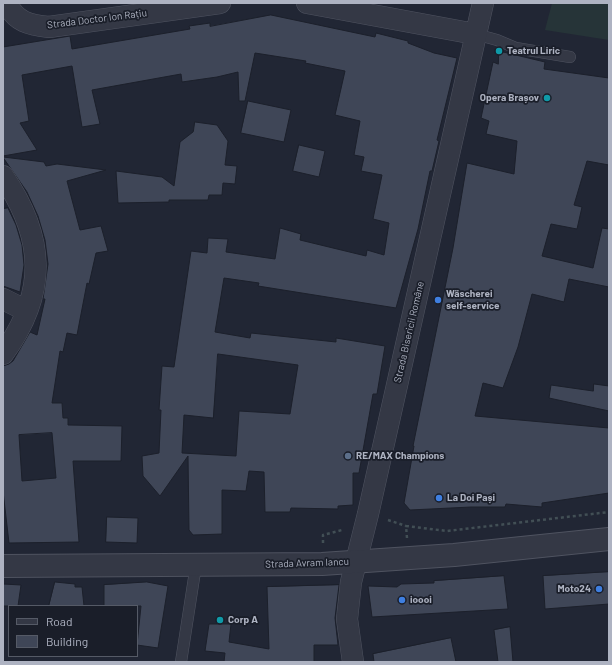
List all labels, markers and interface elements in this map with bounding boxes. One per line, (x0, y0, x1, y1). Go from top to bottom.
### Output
street label: Strada Doctor Ion Rațiu (46, 7, 148, 31)
place label: Teatrul Liric (507, 45, 560, 57)
marker: Teatrul Liric (494, 46, 504, 56)
place label: Opera Brașov (480, 92, 539, 104)
marker: Opera Brașov (542, 93, 552, 103)
street label: Strada Bisericii Române (391, 280, 427, 384)
place label: Wäscherei self-service (446, 288, 500, 312)
marker: Wäscherei self-service (433, 295, 443, 305)
place label: RE/MAX Champions (356, 450, 444, 462)
marker: RE/MAX Champions (343, 451, 353, 461)
place label: La Doi Pași (447, 492, 495, 504)
marker: La Doi Pași (434, 493, 444, 503)
street label: Strada Avram Iancu (265, 556, 349, 570)
place label: Moto24 (557, 583, 591, 595)
marker: Moto24 (594, 584, 604, 594)
place label: ioooi (410, 594, 432, 606)
marker: ioooi (397, 595, 407, 605)
legend (8, 605, 138, 657)
text: Road (46, 614, 73, 628)
place label: Corp A (228, 614, 258, 626)
marker: Corp A (215, 615, 225, 625)
text: Building (46, 634, 88, 648)

